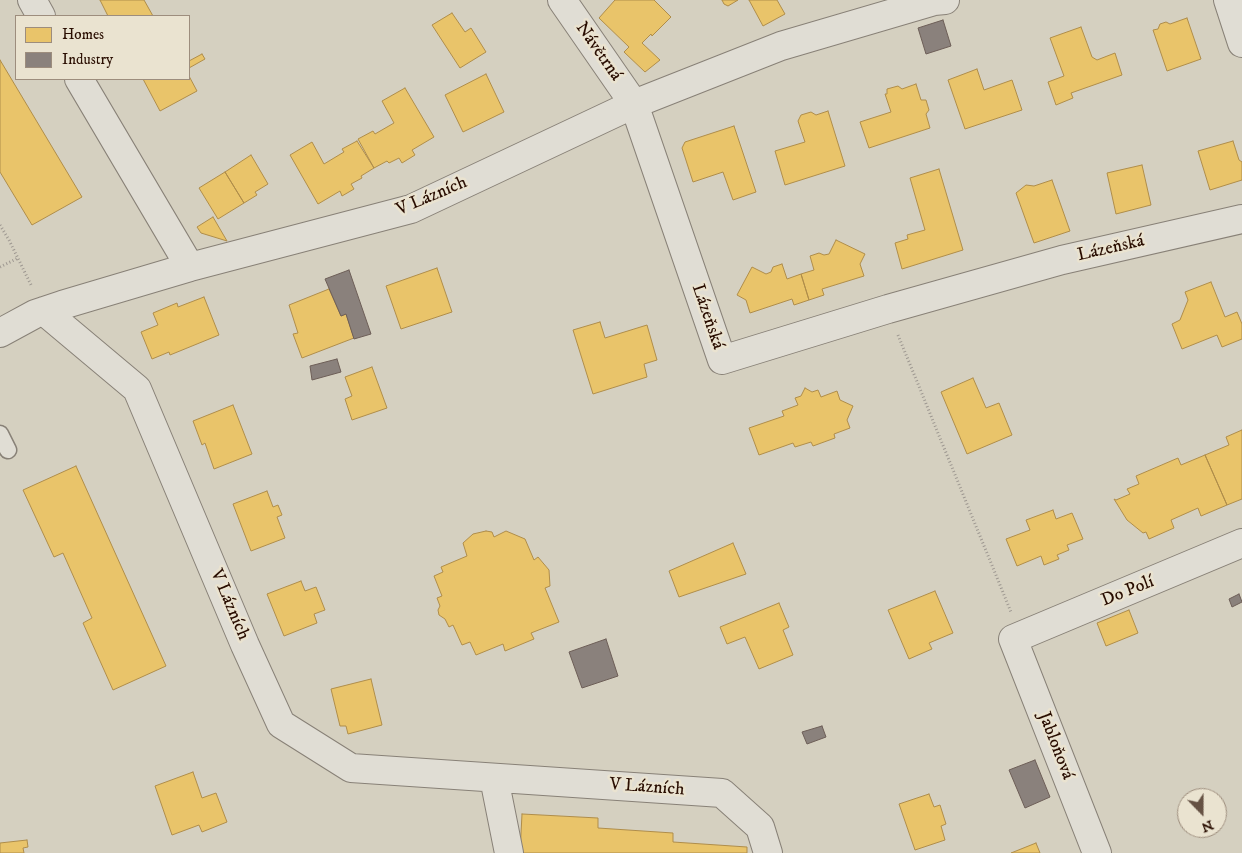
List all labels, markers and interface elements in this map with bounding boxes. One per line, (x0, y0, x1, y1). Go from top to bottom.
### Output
legend (15, 15, 190, 80)
street label: Návětrná (570, 18, 626, 86)
text: Homes (62, 25, 104, 44)
text: Industry (62, 50, 113, 69)
street label: V Lázních (393, 172, 471, 222)
street label: Lázeňská (1076, 231, 1146, 267)
street label: Lázeňská (686, 281, 728, 353)
street label: V Lázních (204, 566, 254, 644)
street label: Do Polí (1099, 572, 1157, 612)
street label: Jabloňová (1032, 709, 1078, 783)
street label: V Lázních (609, 775, 685, 801)
north arrow (1177, 788, 1227, 838)
text: N (1199, 815, 1216, 836)

